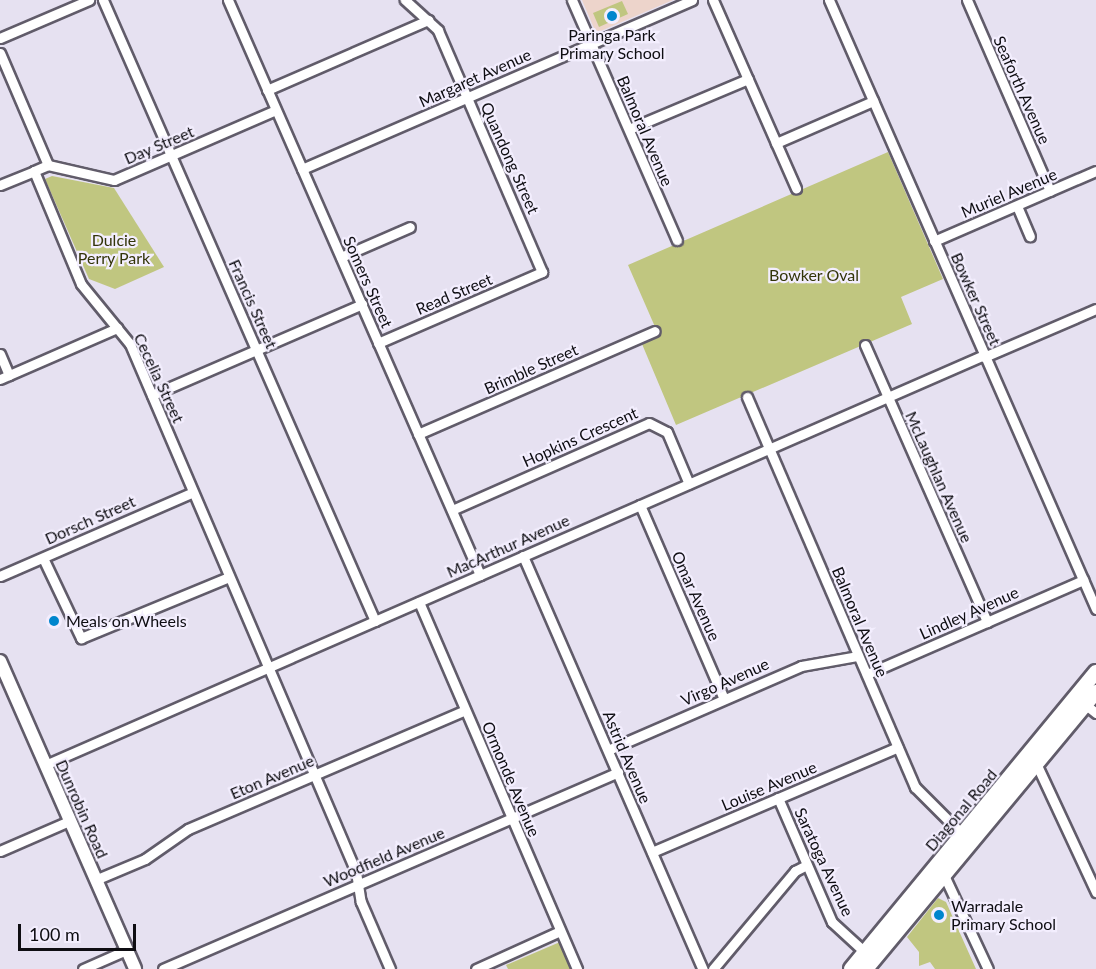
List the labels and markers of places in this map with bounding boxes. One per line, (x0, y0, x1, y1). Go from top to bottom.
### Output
marker: Paringa Park Primary School (605, 9, 619, 23)
place label: Paringa Park Primary School (559, 25, 665, 63)
place label: Meals on Wheels (66, 611, 187, 631)
marker: Meals on Wheels (47, 614, 61, 628)
place label: Warradale Primary School (951, 896, 1057, 934)
marker: Warradale Primary School (932, 908, 946, 922)

